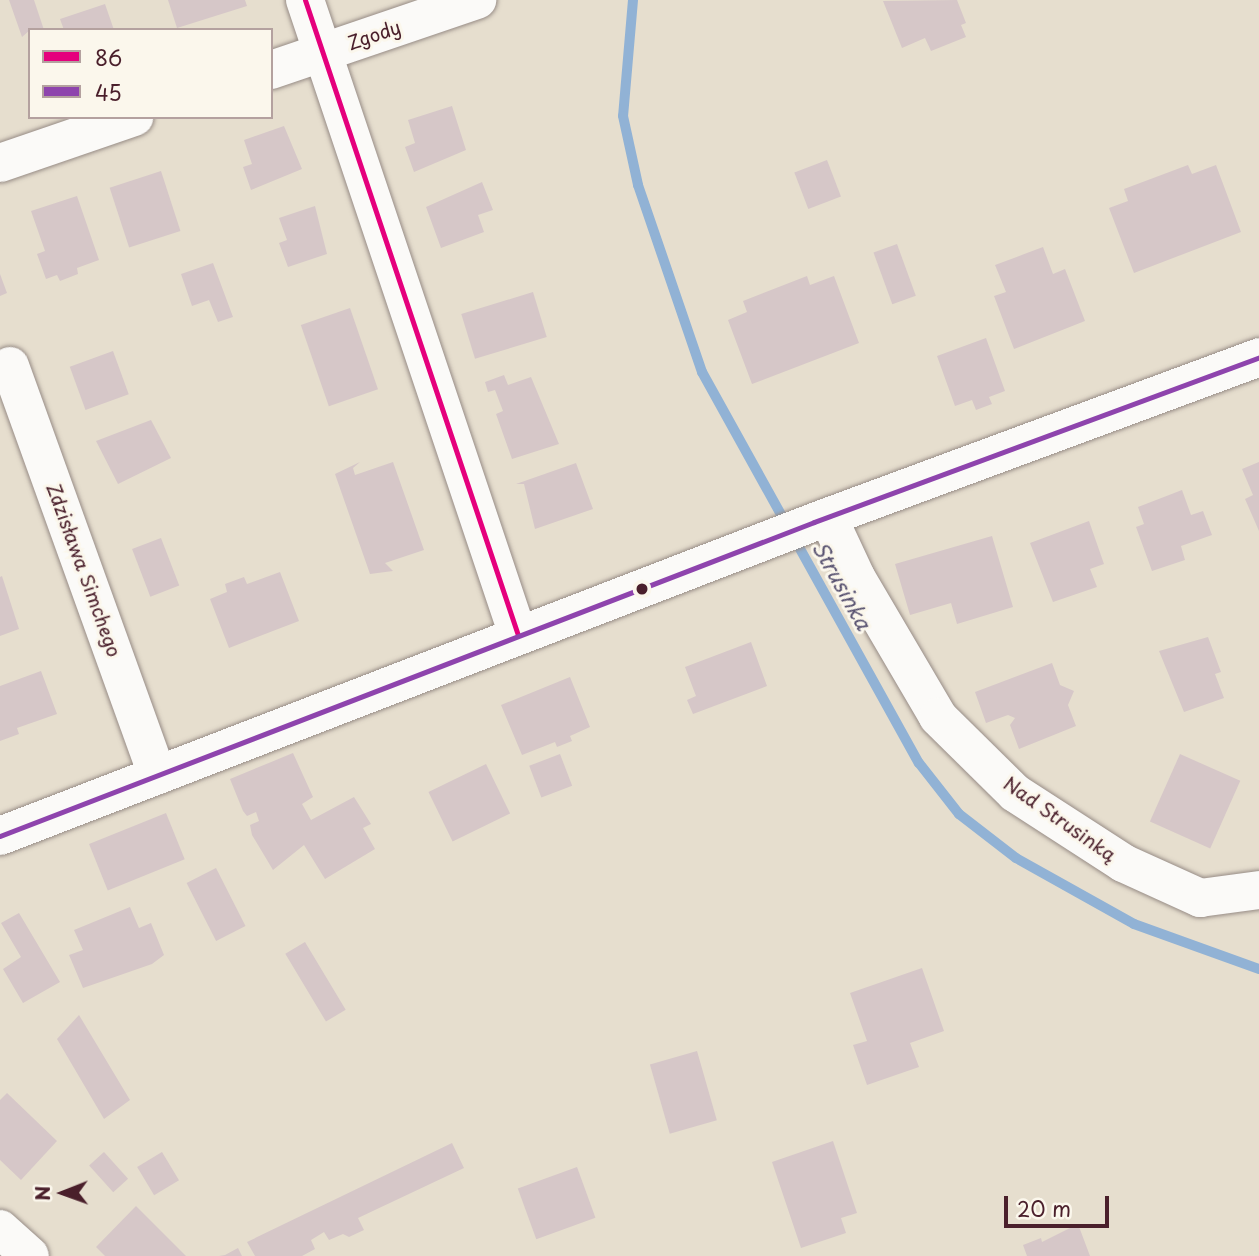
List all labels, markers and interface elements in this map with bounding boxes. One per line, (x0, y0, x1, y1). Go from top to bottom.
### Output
street label: Zgody (344, 15, 404, 55)
legend (28, 28, 273, 119)
text: 86 (95, 41, 122, 73)
text: 45 (95, 76, 122, 108)
street label: Zdzisława Simchego (42, 481, 126, 659)
water label: Strusinka (808, 536, 878, 634)
unlabelled marker (635, 582, 649, 596)
street label: Nad Strusinką (1000, 772, 1120, 866)
north arrow (28, 1158, 98, 1228)
scale bar (1007, 1182, 1112, 1226)
text: N (28, 1186, 56, 1201)
text: 20 m (1017, 1192, 1071, 1224)

